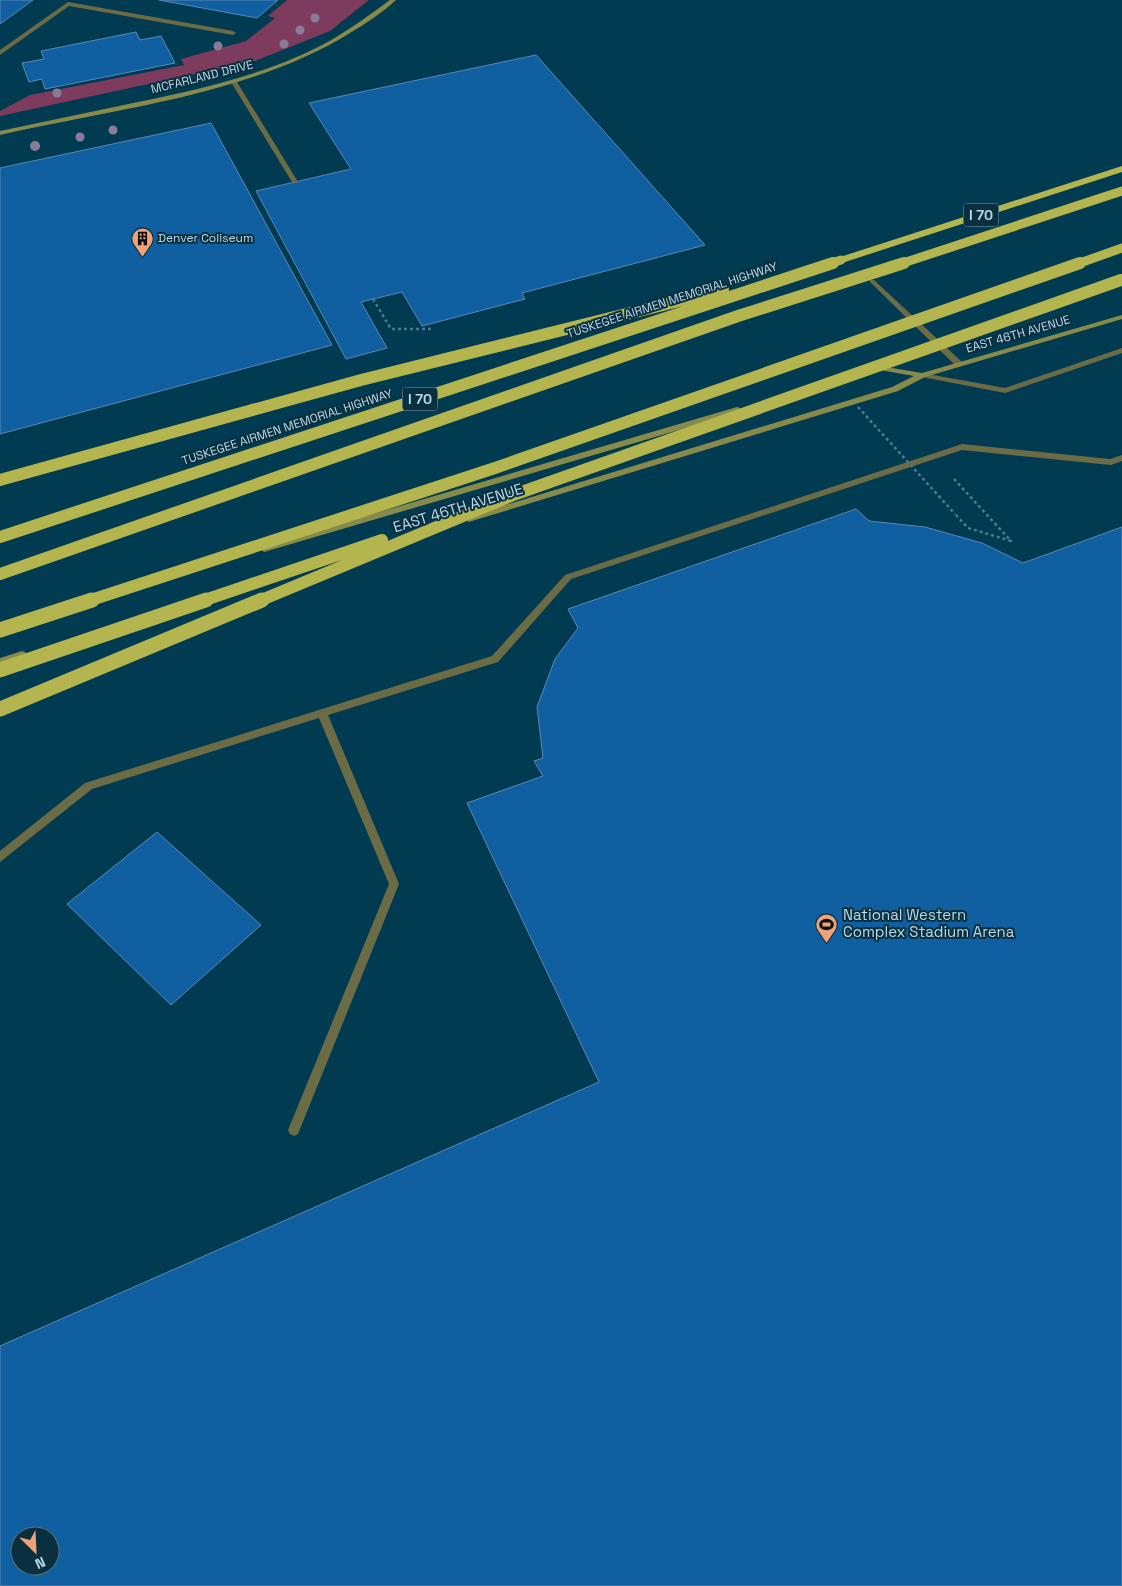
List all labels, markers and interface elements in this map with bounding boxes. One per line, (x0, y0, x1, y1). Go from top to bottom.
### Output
street label: MCFARLAND DRIVE (149, 56, 255, 97)
road number: I 70 (964, 204, 998, 226)
building icon: Denver Coliseum (130, 226, 154, 257)
place label: Denver Coliseum (158, 230, 253, 246)
street label: TUSKEGEE AIRMEN MEMORIAL HIGHWAY (565, 258, 780, 342)
street label: EAST 46TH AVENUE (964, 311, 1072, 357)
street label: TUSKEGEE AIRMEN MEMORIAL HIGHWAY (180, 385, 395, 469)
road number: I 70 (402, 388, 438, 410)
street label: EAST 46TH AVENUE (391, 479, 525, 536)
place label: National Western Complex Stadium Arena (843, 905, 1015, 941)
sports icon: National Western Complex Stadium Arena (815, 912, 839, 943)
north arrow (10, 1526, 60, 1576)
text: N (32, 1553, 48, 1573)

